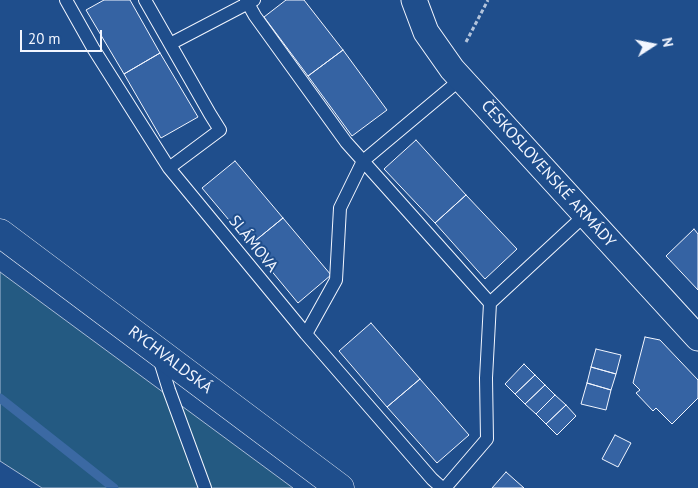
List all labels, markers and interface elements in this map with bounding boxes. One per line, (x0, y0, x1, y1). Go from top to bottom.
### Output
scale bar (22, 20, 105, 52)
north arrow (628, 20, 678, 70)
text: 20 m (28, 29, 61, 48)
text: N (658, 36, 677, 48)
street label: ČESKOSLOVENSKÉ ARMÁDY (477, 96, 619, 252)
street label: SLÁMOVA (224, 212, 282, 276)
street label: RYCHVALDSKÁ (124, 322, 216, 398)

